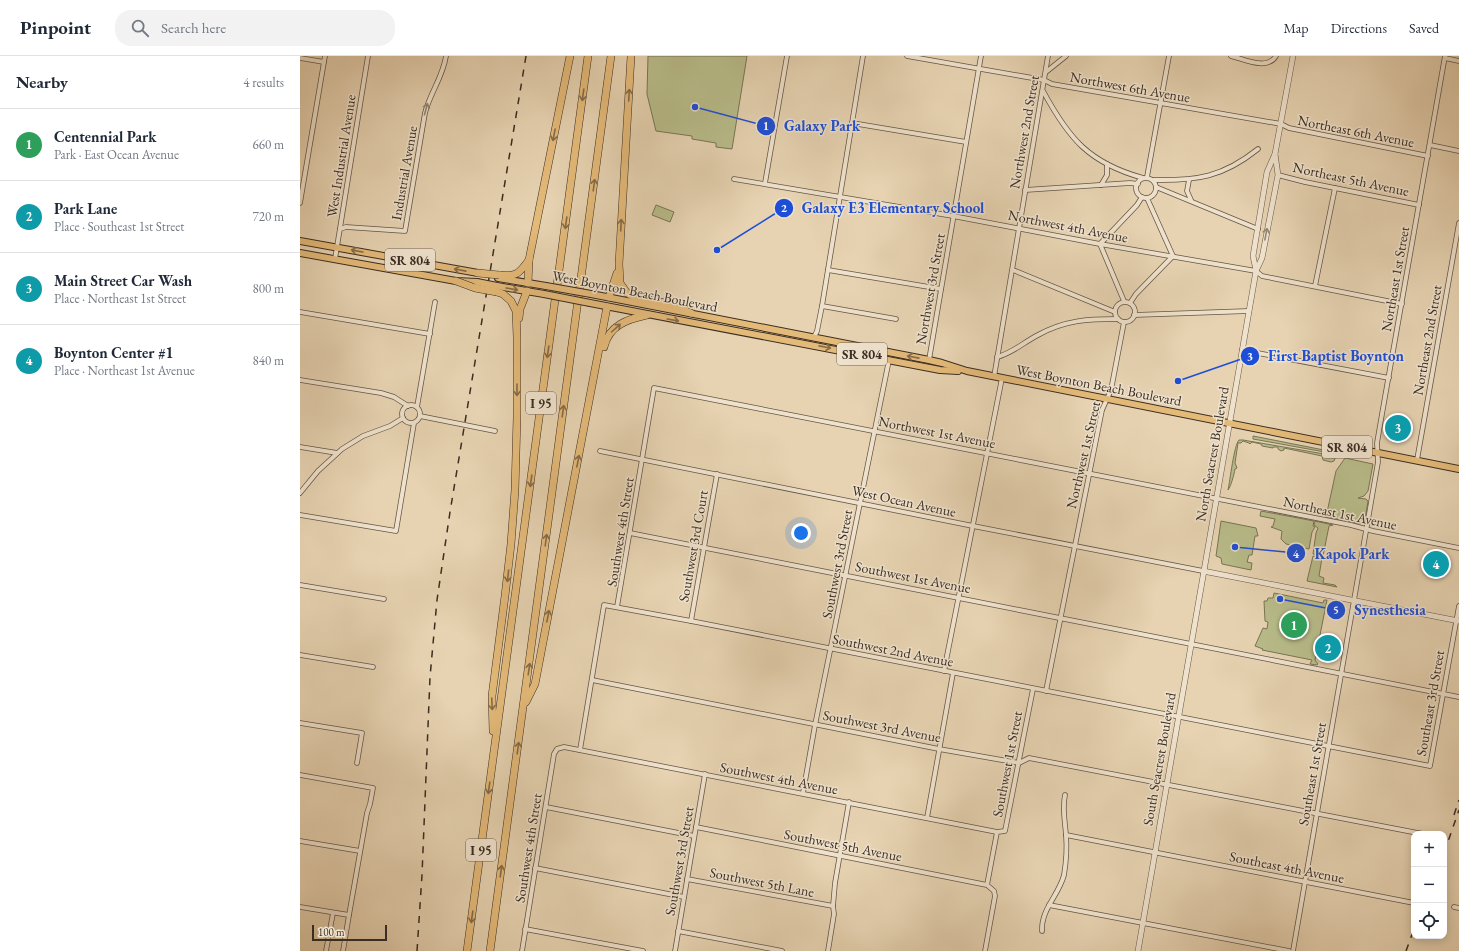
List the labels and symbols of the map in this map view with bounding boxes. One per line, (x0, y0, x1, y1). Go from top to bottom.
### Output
street label: Northwest 6th Avenue (1069, 68, 1192, 107)
street label: Northwest 2nd Street (1005, 73, 1043, 190)
one-way arrow (579, 88, 587, 101)
one-way arrow (625, 89, 632, 102)
street label: West Industrial Avenue (322, 93, 360, 219)
one-way arrow (423, 102, 431, 115)
street label: Northeast 6th Avenue (1296, 111, 1416, 151)
callout: Galaxy Park (756, 112, 868, 139)
text: Galaxy Park (784, 116, 861, 135)
text: 1 (763, 118, 769, 134)
street label: Industrial Avenue (387, 124, 421, 222)
one-way arrow (550, 129, 558, 142)
street label: Northeast 5th Avenue (1291, 158, 1411, 200)
one-way arrow (590, 179, 598, 192)
callout: Galaxy E3 Elementary School (774, 194, 993, 221)
text: Galaxy E3 Elementary School (802, 198, 985, 217)
text: 2 (781, 200, 788, 216)
street label: Northwest 4th Avenue (1007, 206, 1130, 247)
one-way arrow (562, 217, 569, 230)
one-way arrow (617, 219, 625, 232)
street label: Northeast 1st Street (1377, 225, 1413, 333)
one-way arrow (1263, 228, 1271, 241)
street label: Northwest 3rd Street (911, 231, 949, 346)
one-way arrow (351, 247, 364, 255)
road number: SR 804 (385, 249, 435, 271)
one-way arrow (454, 265, 467, 273)
street label: West Boynton Beach Boulevard (551, 266, 720, 316)
street label: Northeast 2nd Street (1408, 283, 1446, 397)
one-way arrow (505, 285, 518, 293)
one-way arrow (666, 316, 679, 324)
one-way arrow (611, 323, 621, 333)
road number: SR 804 (837, 343, 887, 365)
callout: First Baptist Boynton (1240, 343, 1412, 370)
one-way arrow (818, 344, 831, 352)
one-way arrow (544, 345, 552, 358)
text: First Baptist Boynton (1268, 346, 1404, 365)
text: 3 (1247, 348, 1253, 364)
one-way arrow (907, 353, 920, 361)
street label: West Boynton Beach Boulevard (1015, 360, 1184, 410)
one-way arrow (513, 383, 521, 396)
street label: North Seacrest Boulevard (1191, 384, 1233, 523)
road number: I 95 (526, 392, 556, 414)
street label: Northwest 1st Street (1062, 399, 1104, 510)
one-way arrow (560, 405, 567, 418)
street label: Northwest 1st Avenue (877, 412, 998, 452)
pin: 3 (1385, 413, 1411, 443)
road number: SR 804 (1322, 436, 1372, 458)
one-way arrow (575, 455, 583, 468)
one-way arrow (527, 474, 535, 487)
street label: Southwest 4th Street (602, 475, 638, 588)
street label: West Ocean Avenue (850, 481, 958, 521)
street label: Southwest 3rd Court (674, 488, 712, 603)
street label: Northeast 1st Avenue (1282, 492, 1399, 534)
street label: Southwest 3rd Street (818, 507, 856, 620)
your location (791, 523, 811, 543)
one-way arrow (542, 534, 550, 547)
callout: Kapok Park (1286, 540, 1397, 567)
text: Kapok Park (1314, 544, 1390, 563)
text: 4 (1293, 546, 1300, 562)
pin: 4 (1423, 549, 1449, 579)
street label: Southwest 1st Avenue (854, 557, 973, 597)
one-way arrow (504, 569, 511, 582)
callout: Synesthesia (1326, 597, 1433, 624)
text: Synesthesia (1354, 600, 1426, 619)
text: 5 (1333, 602, 1339, 618)
one-way arrow (545, 610, 553, 623)
pin: 1 (1281, 610, 1307, 640)
street label: Southwest 2nd Avenue (831, 629, 955, 671)
pin: 2 (1315, 633, 1341, 663)
street label: Southeast 3rd Street (1412, 648, 1448, 757)
one-way arrow (525, 663, 533, 676)
street label: South Seacrest Boulevard (1138, 690, 1180, 827)
one-way arrow (488, 697, 496, 710)
street label: Southwest 3rd Avenue (821, 706, 943, 746)
street label: Southwest 1st Street (988, 709, 1026, 819)
street label: Southeast 1st Street (1294, 720, 1330, 827)
one-way arrow (514, 742, 522, 755)
street label: Southwest 4th Avenue (718, 758, 840, 798)
one-way arrow (485, 781, 493, 794)
street label: Southwest 4th Street (510, 791, 546, 904)
street label: Southwest 3rd Street (661, 804, 698, 917)
street label: Southwest 5th Avenue (782, 825, 904, 865)
road number: I 95 (466, 839, 496, 861)
street label: Southeast 4th Avenue (1228, 847, 1346, 887)
street label: Southwest 5th Lane (708, 863, 816, 901)
one-way arrow (497, 865, 505, 878)
one-way arrow (468, 910, 475, 923)
scale bar (312, 923, 387, 942)

